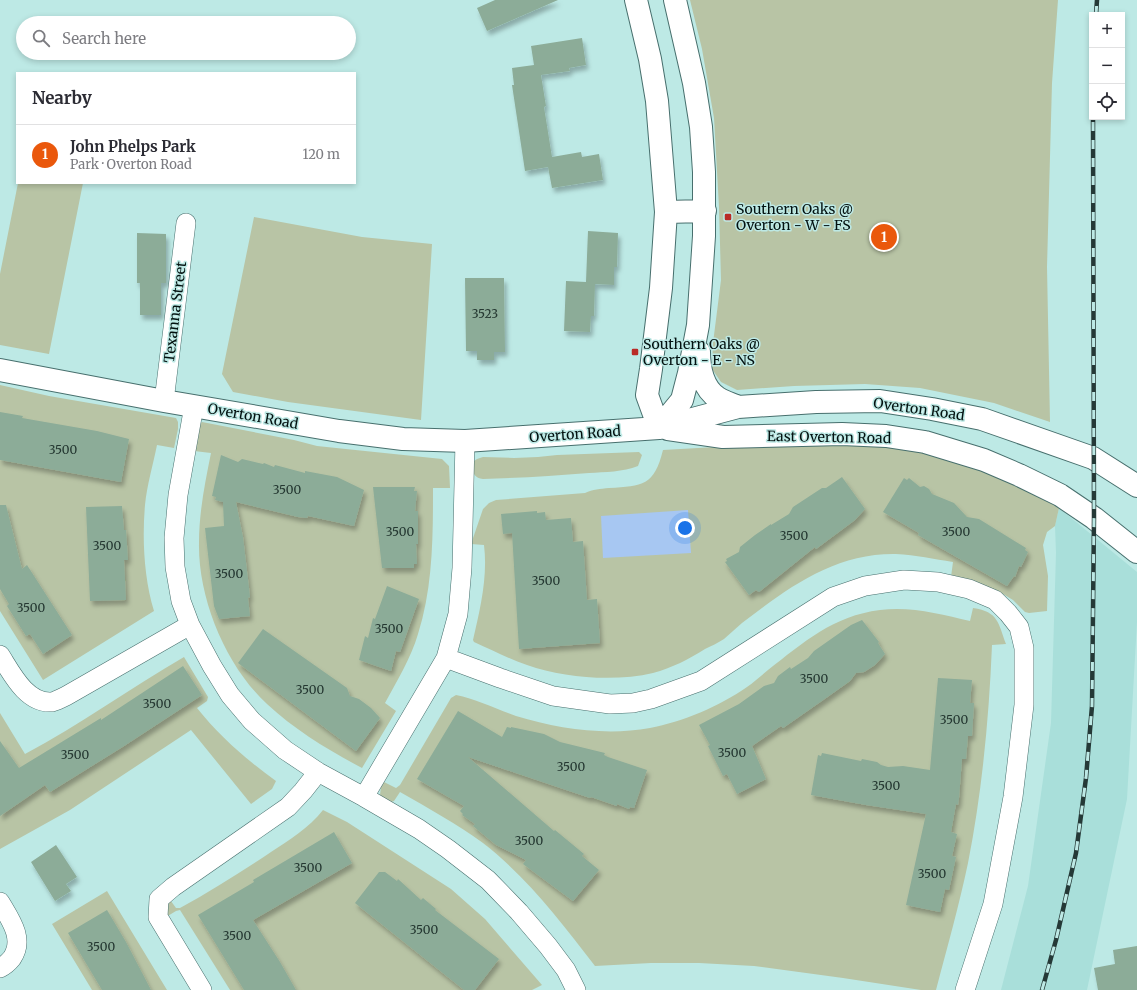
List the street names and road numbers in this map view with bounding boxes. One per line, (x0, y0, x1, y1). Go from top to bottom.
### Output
street label: Texanna Street (160, 260, 190, 364)
street label: Overton Road (872, 394, 966, 424)
street label: Overton Road (206, 399, 300, 433)
street label: Overton Road (529, 422, 622, 446)
street label: East Overton Road (767, 427, 892, 447)

